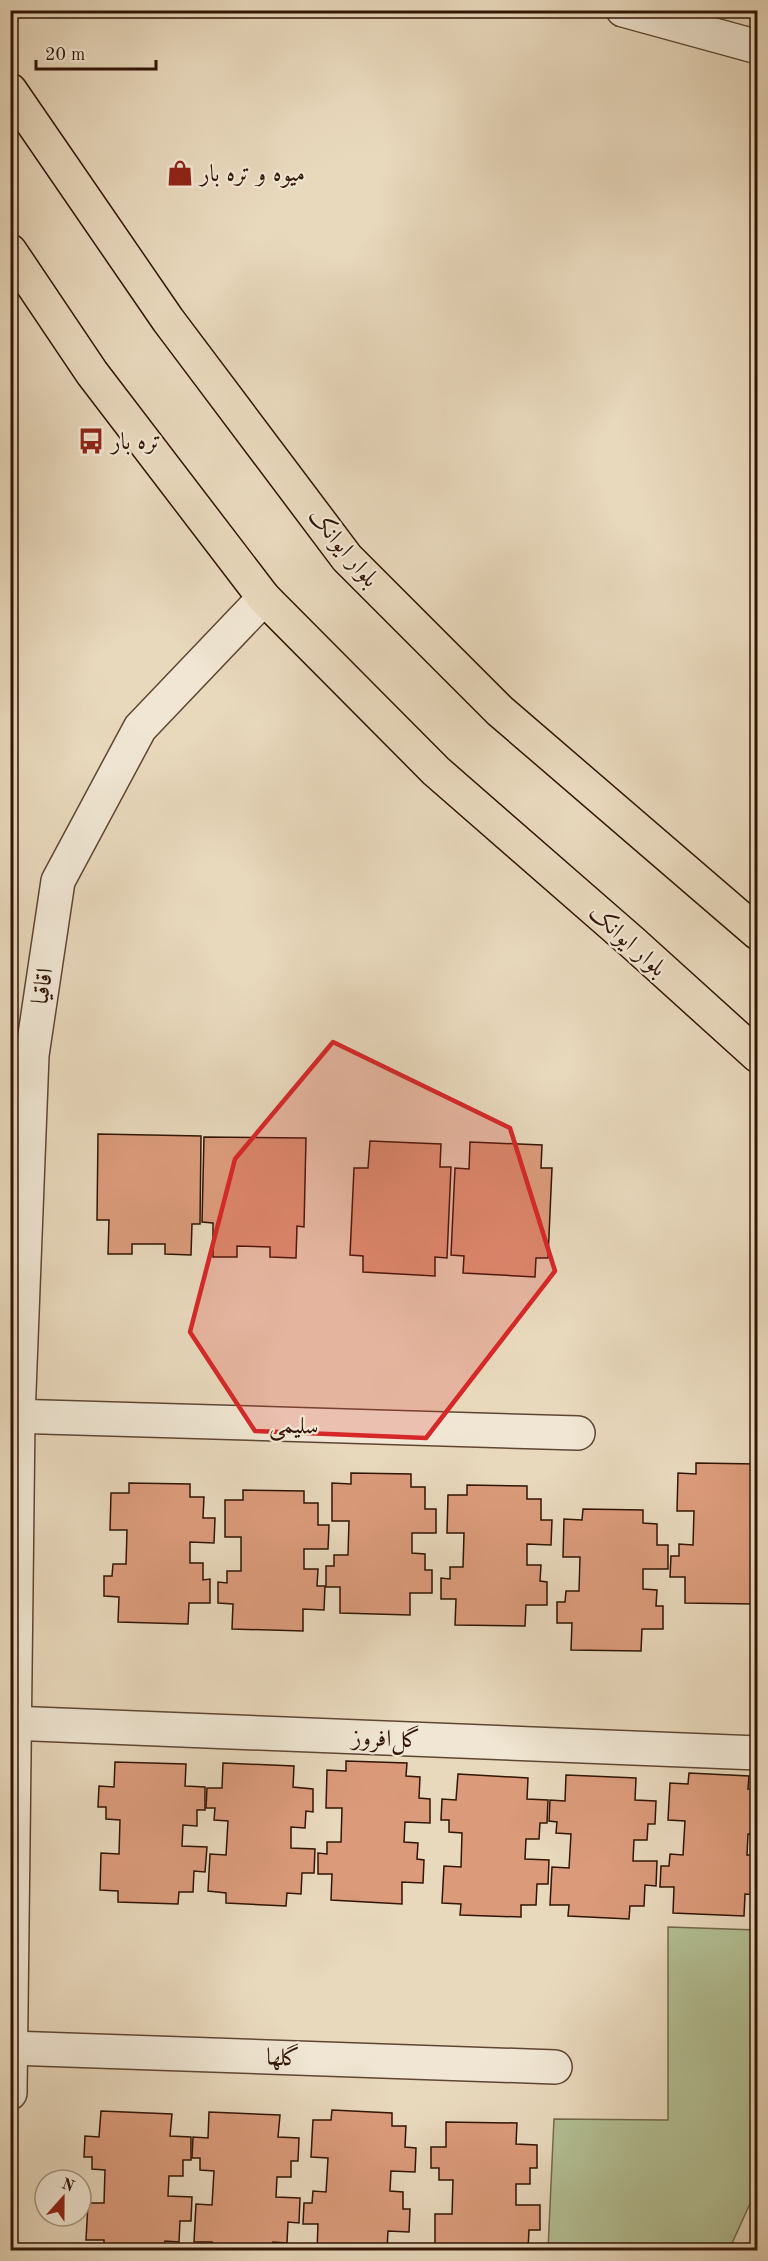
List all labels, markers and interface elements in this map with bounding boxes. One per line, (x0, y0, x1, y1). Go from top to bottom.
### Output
scale bar (36, 33, 156, 71)
text: 20 m (45, 46, 85, 64)
shop icon: میوه و تره بار (165, 158, 195, 188)
place label: میوه و تره بار (198, 163, 305, 188)
bus stop icon: تره بار (76, 426, 106, 456)
place label: تره بار (109, 431, 161, 455)
street label: بلوار ایوانک (302, 503, 384, 593)
street label: بلوار ایوانک (583, 899, 671, 983)
street label: اقاقیا (29, 967, 59, 1006)
street label: سلیمی (269, 1414, 319, 1443)
street label: گل‌افروز (349, 1722, 421, 1756)
street label: گلها (266, 2041, 300, 2072)
north arrow (33, 2168, 93, 2228)
text: N (59, 2176, 77, 2196)

